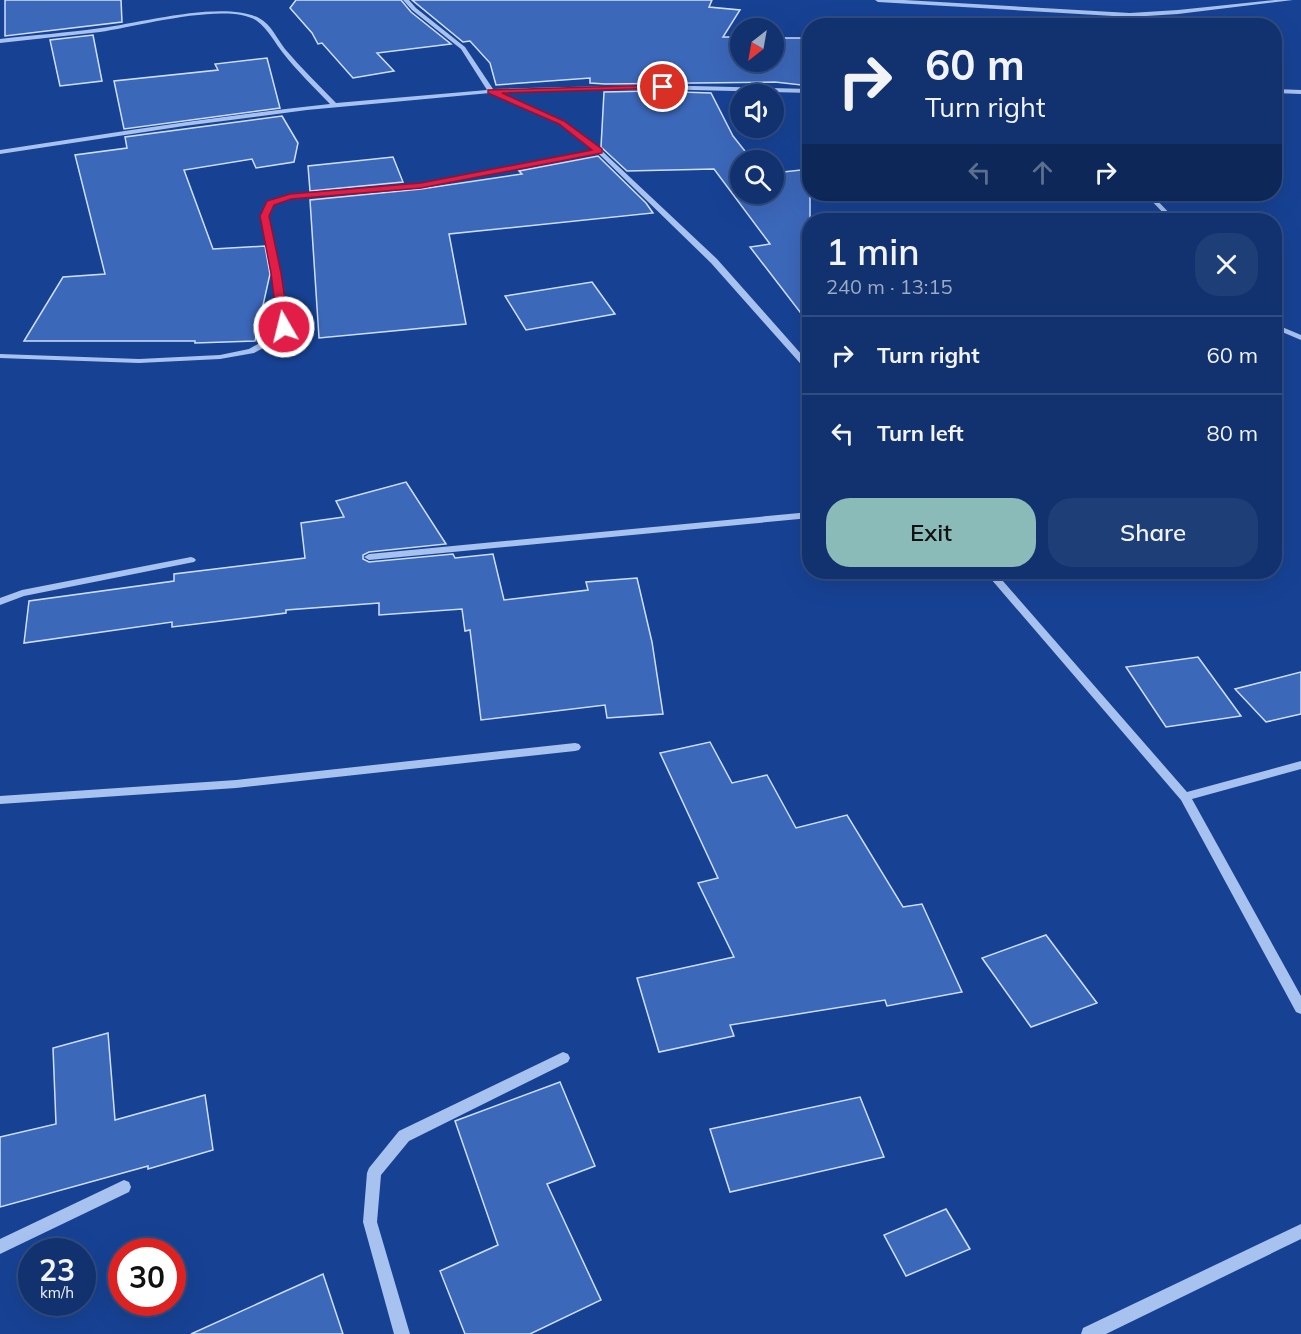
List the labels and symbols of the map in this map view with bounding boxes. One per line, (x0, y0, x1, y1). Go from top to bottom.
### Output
north arrow (730, 18, 784, 72)
pin (637, 61, 688, 112)
position arrow (252, 295, 316, 359)
speed limit sign: 30 (108, 1238, 186, 1316)

